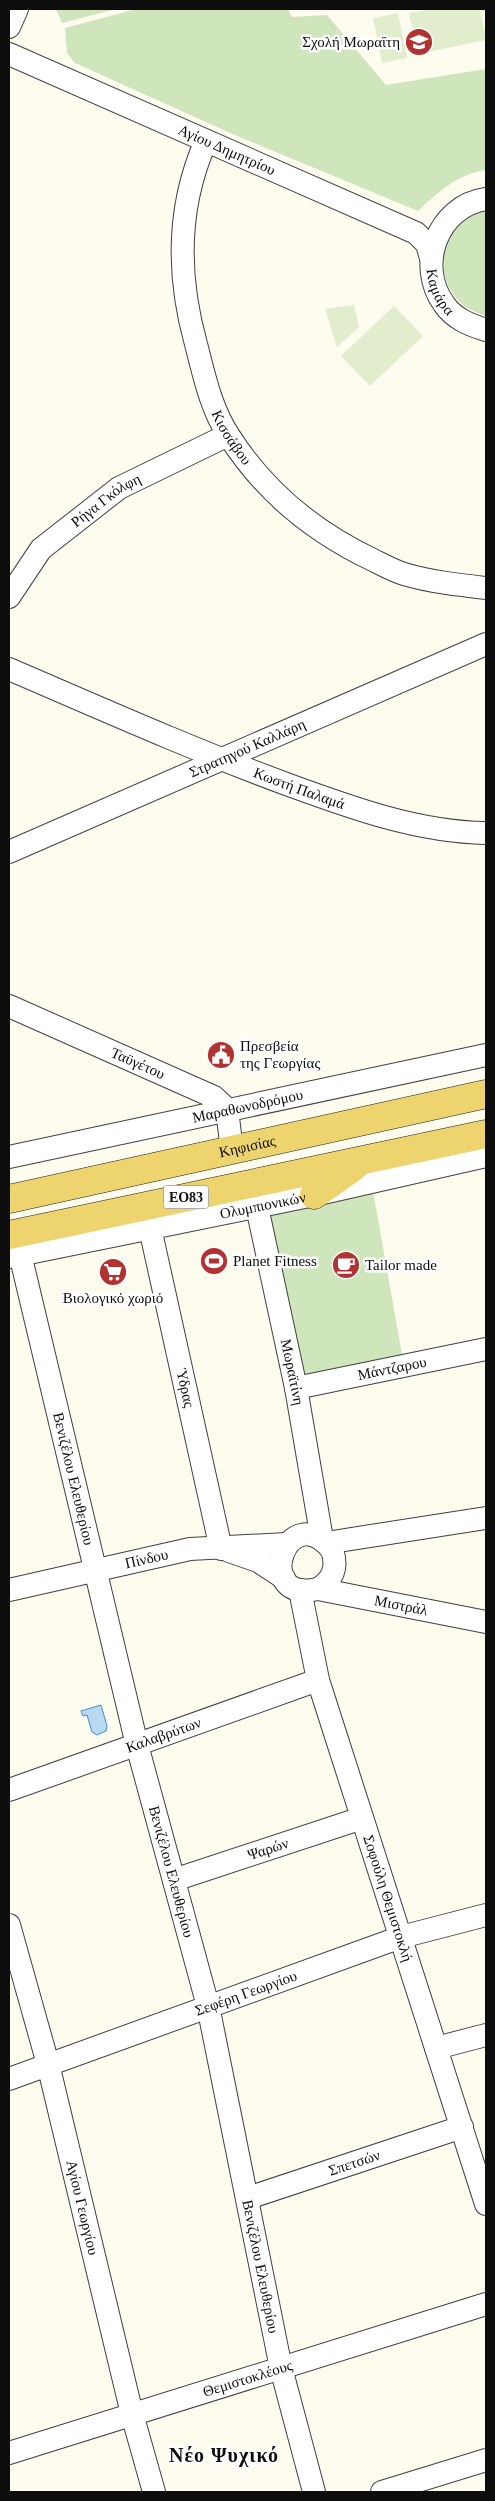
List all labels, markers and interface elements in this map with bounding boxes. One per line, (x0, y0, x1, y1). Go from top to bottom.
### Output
school or university icon: Σχολή Μωραΐτη (404, 27, 434, 57)
place label: Σχολή Μωραΐτη (302, 34, 400, 50)
street label: Αγίου Δημητρίου (176, 121, 278, 178)
street label: Καμάρα (423, 268, 457, 319)
street label: Κισσάβου (208, 408, 255, 468)
street label: Ρήγα Γκόλφη (68, 471, 143, 530)
street label: Στρατηγού Καλλάρη (187, 716, 308, 780)
street label: Κωστή Παλαμά (252, 764, 347, 812)
place label: Πρεσβεία της Γεωργίας (240, 1038, 320, 1071)
public building icon: Πρεσβεία της Γεωργίας (206, 1040, 236, 1070)
street label: Ταϋγέτου (108, 1044, 167, 1082)
street label: Μαραθωνοδρόμου (191, 1086, 305, 1126)
street label: Κηφισίας (218, 1133, 277, 1161)
road number: ΕΟ83 (164, 1186, 208, 1208)
street label: Ολυμπιονικών (218, 1189, 307, 1222)
sports icon: Planet Fitness (199, 1246, 229, 1276)
cafe icon: Tailor made (331, 1250, 361, 1280)
place label: Planet Fitness (233, 1253, 317, 1269)
supermarket icon: Βιολογικό χωριό (98, 1257, 128, 1287)
place label: Tailor made (365, 1257, 437, 1273)
place label: Βιολογικό χωριό (63, 1290, 163, 1306)
street label: Μωραϊτίνη (278, 1338, 307, 1407)
street label: Μάντζαρου (356, 1353, 428, 1383)
street label: Ύδρας (173, 1366, 197, 1409)
street label: Βενιζέλου Ελευθερίου (50, 1411, 97, 1547)
street label: Πίνδου (123, 1546, 170, 1571)
street label: Μιστράλ (373, 1592, 430, 1619)
street label: Καλαβρύτων (124, 1714, 203, 1756)
street label: Βενιζέλου Ελευθερίου (146, 1804, 197, 1939)
street label: Σοφούλη Θεμιστοκλή (360, 1833, 416, 1964)
street label: Ψαρών (246, 1835, 291, 1863)
street label: Σεφέρη Γεωργίου (193, 1967, 299, 2019)
street label: Σπετσών (326, 2147, 382, 2179)
street label: Αγίου Γεωργίου (63, 2158, 102, 2257)
street label: Βενιζέλου Ελευθερίου (239, 2198, 282, 2335)
street label: Θεμιστοκλέους (201, 2357, 294, 2400)
district label: Νέο Ψυχικό (169, 2444, 279, 2467)

